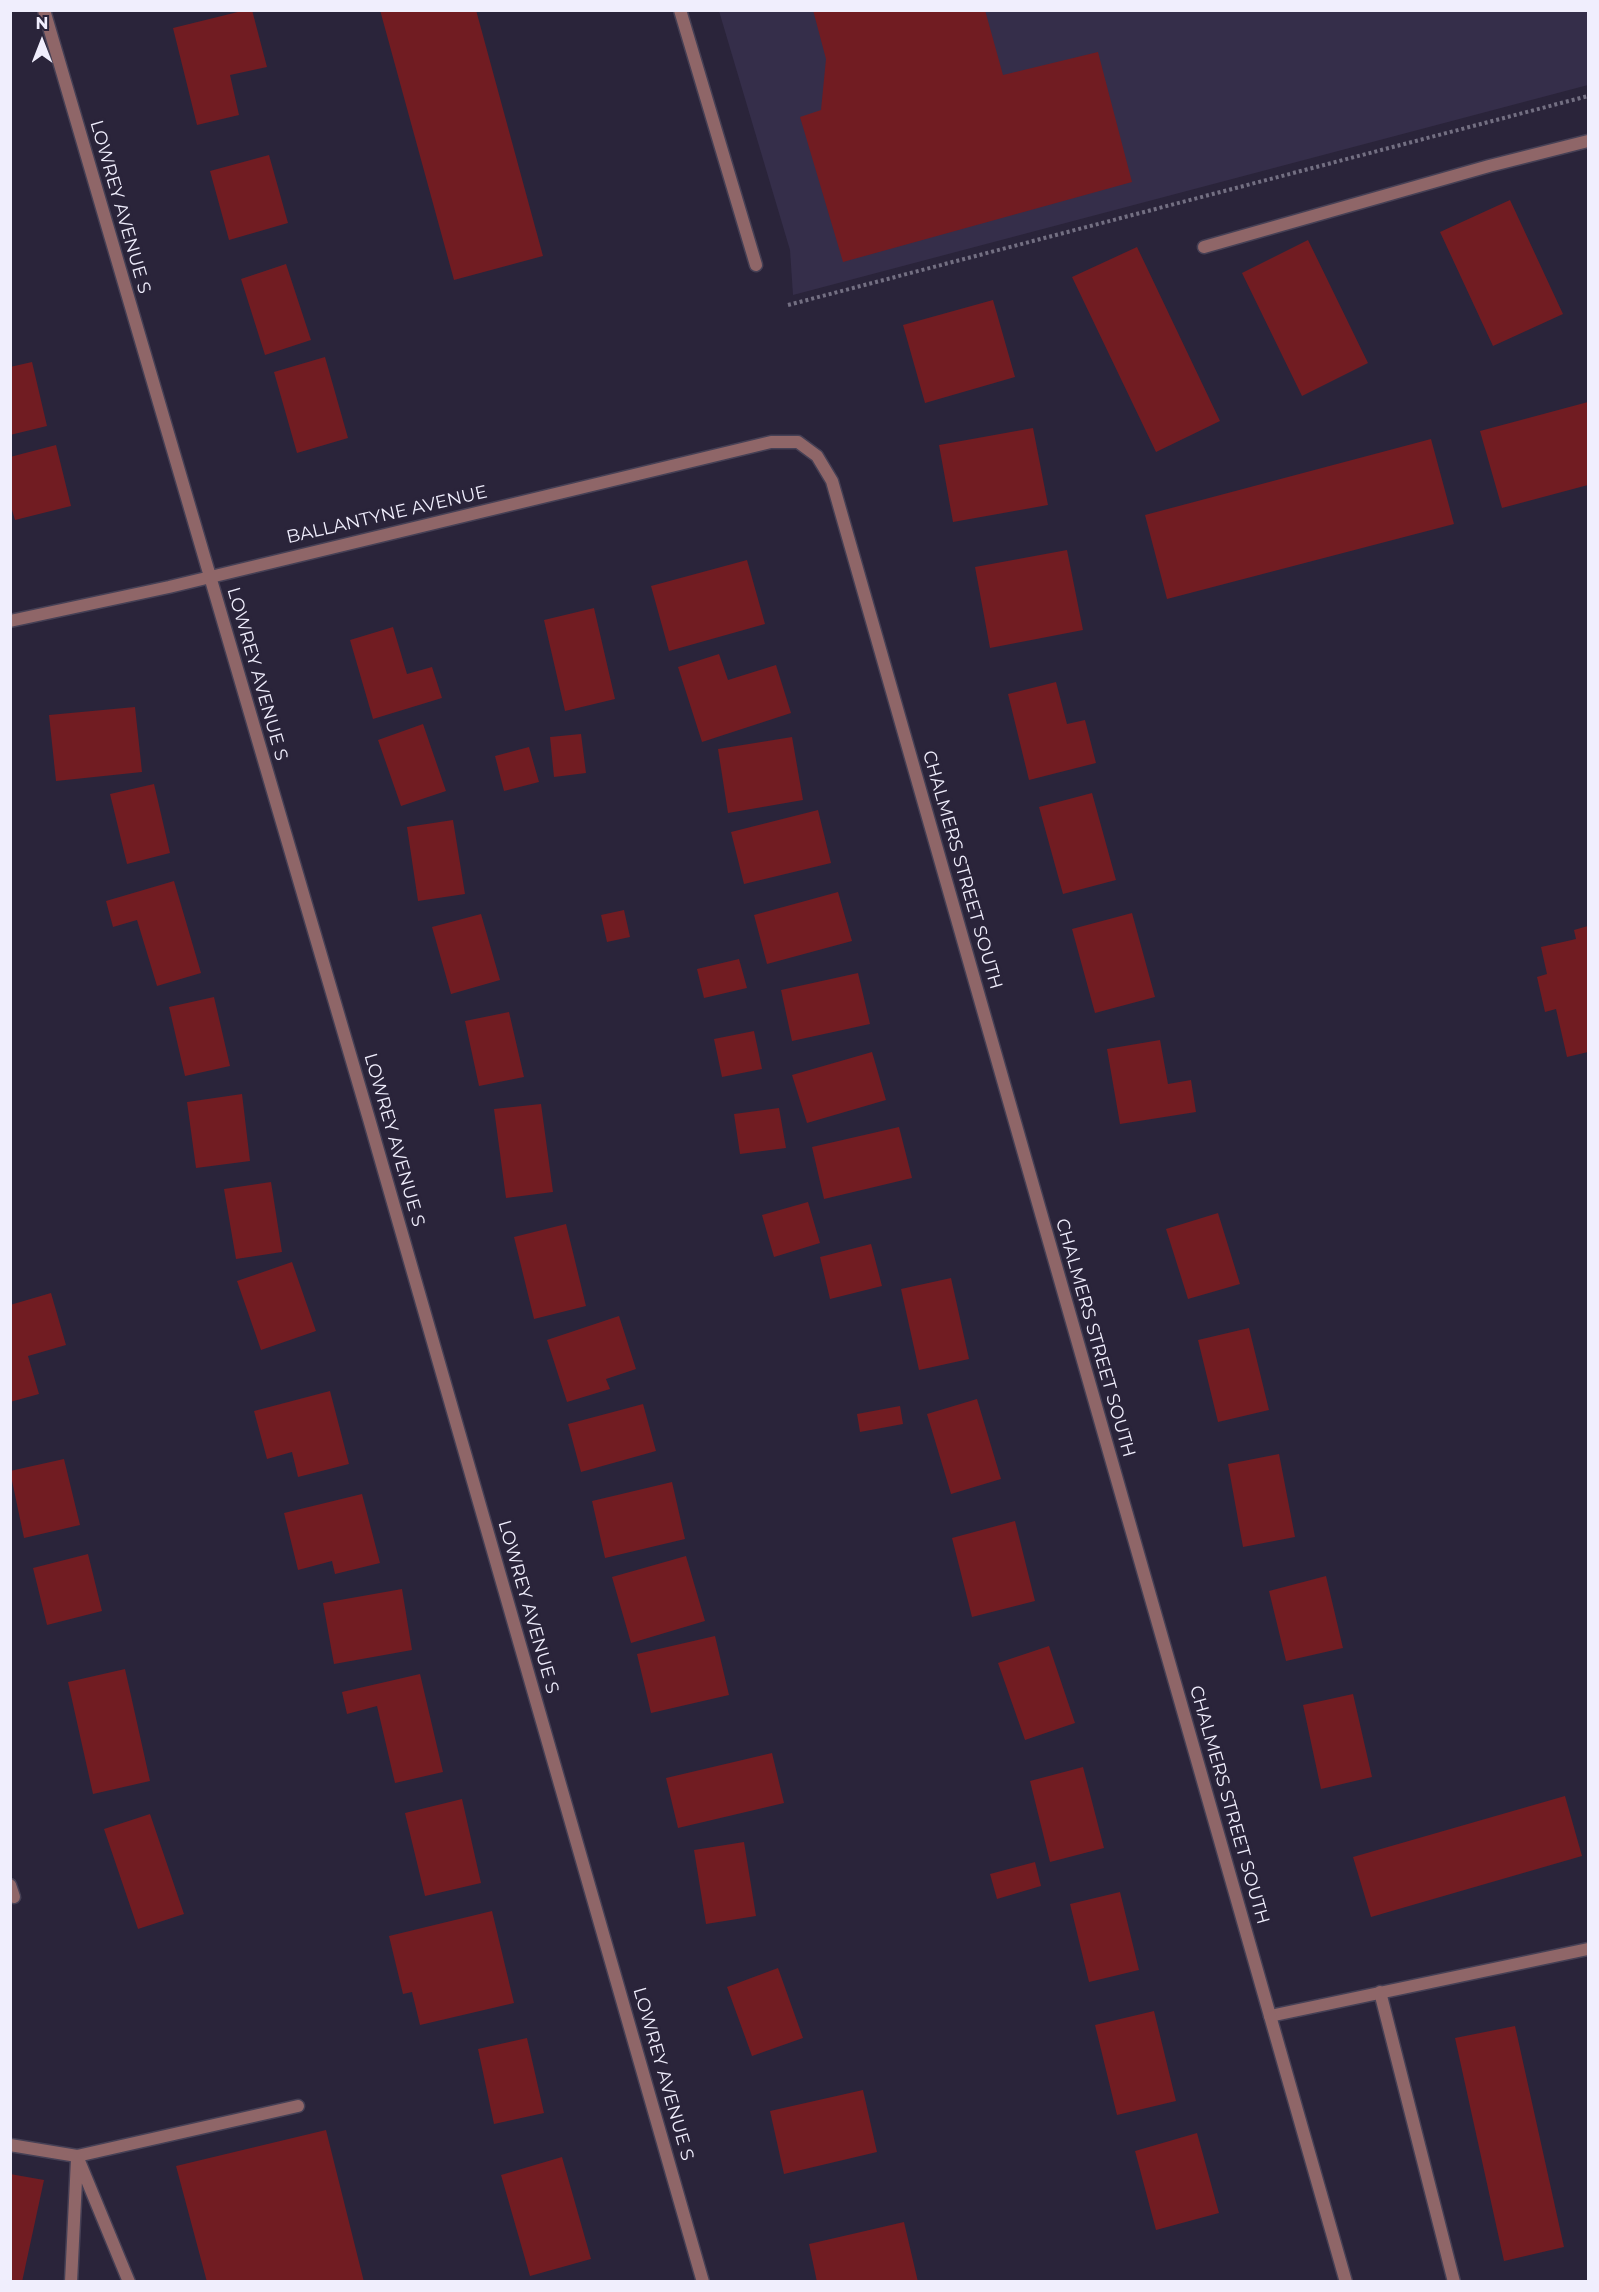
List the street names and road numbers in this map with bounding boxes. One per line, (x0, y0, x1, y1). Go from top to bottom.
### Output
street label: LOWREY AVENUE S (85, 118, 155, 296)
street label: BALLANTYNE AVENUE (284, 481, 490, 549)
street label: LOWREY AVENUE S (222, 585, 292, 763)
street label: CHALMERS STREET SOUTH (918, 748, 1006, 992)
street label: LOWREY AVENUE S (359, 1051, 429, 1229)
street label: CHALMERS STREET SOUTH (1051, 1216, 1139, 1460)
street label: LOWREY AVENUE S (493, 1518, 563, 1696)
street label: CHALMERS STREET SOUTH (1185, 1683, 1273, 1927)
street label: LOWREY AVENUE S (628, 1985, 698, 2163)

